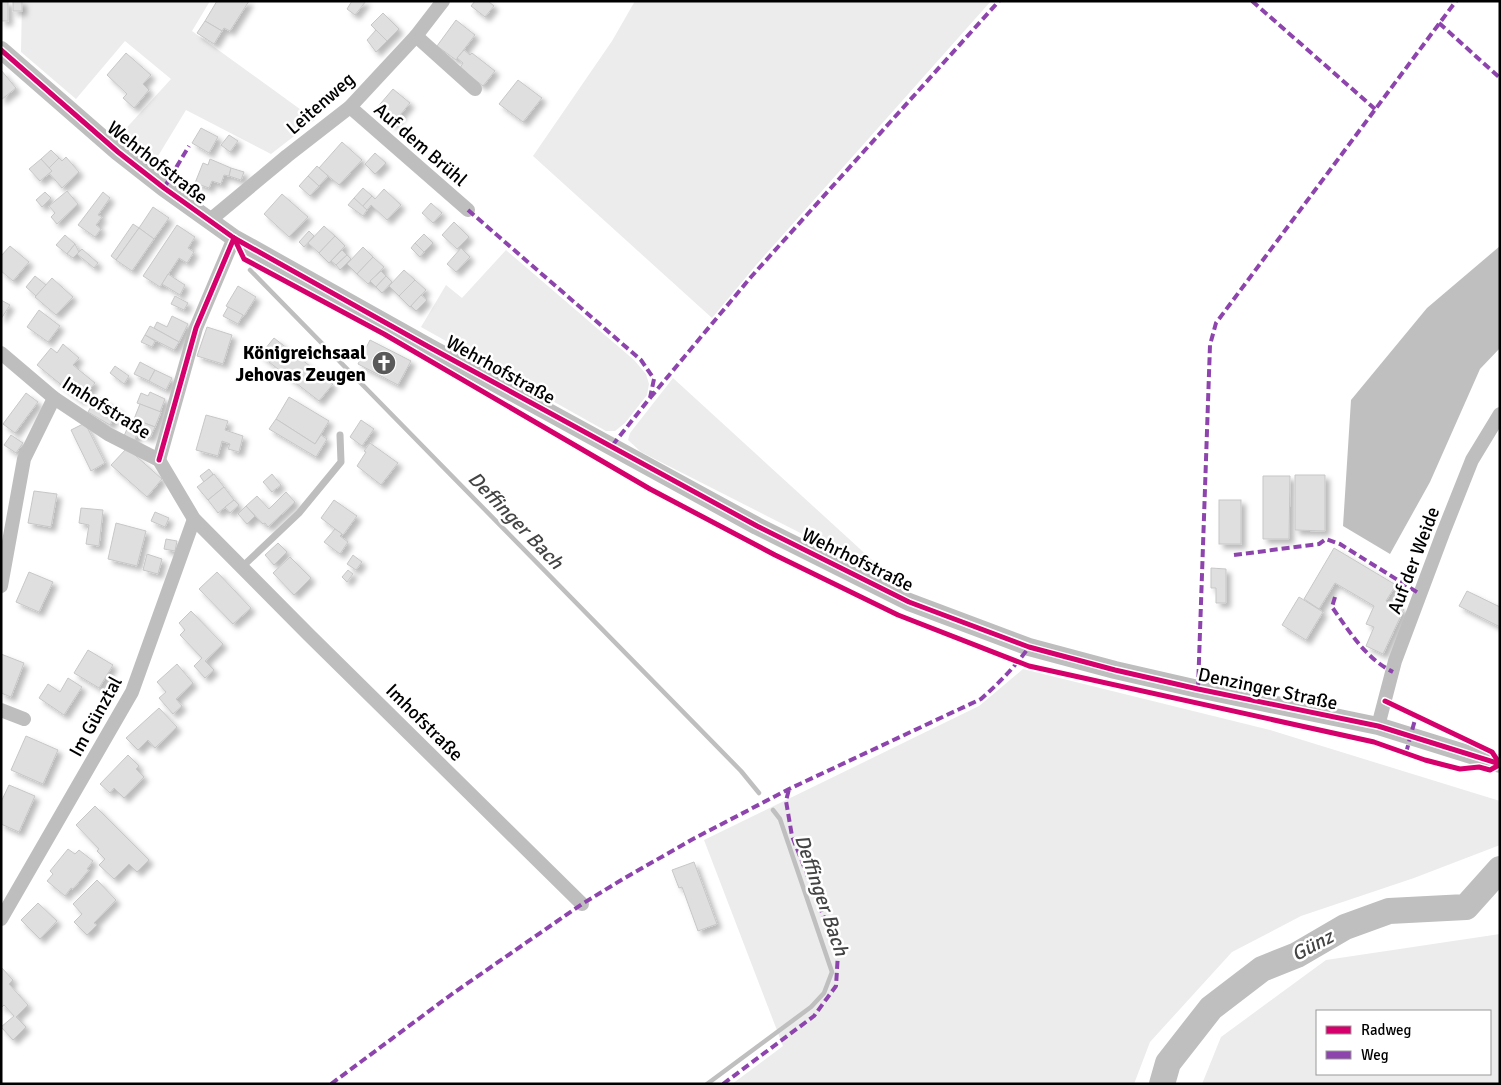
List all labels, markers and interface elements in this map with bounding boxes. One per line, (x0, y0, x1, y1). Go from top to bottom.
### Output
street label: Leitenweg (281, 67, 360, 140)
street label: Auf dem Brühl (369, 98, 472, 192)
street label: Wehrhofstraße (102, 116, 213, 210)
street label: Wehrhofstraße (442, 330, 560, 410)
place label: Königreichsaal Jehovas Zeugen (235, 341, 366, 387)
church icon: Königreichsaal Jehovas Zeugen (371, 350, 397, 376)
street label: Imhofstraße (58, 371, 155, 445)
water label: Deffinger Bach (463, 466, 569, 575)
street label: Auf der Weide (1383, 503, 1445, 617)
street label: Wehrhofstraße (798, 522, 917, 597)
street label: Denzinger Straße (1196, 662, 1340, 715)
street label: Im Günztal (64, 672, 128, 761)
street label: Imhofstraße (380, 679, 468, 767)
water label: Deffinger Bach (789, 831, 854, 960)
water label: Günz (1287, 923, 1339, 967)
legend (1316, 1010, 1491, 1075)
text: Radweg (1361, 1021, 1412, 1039)
text: Weg (1361, 1046, 1389, 1064)

